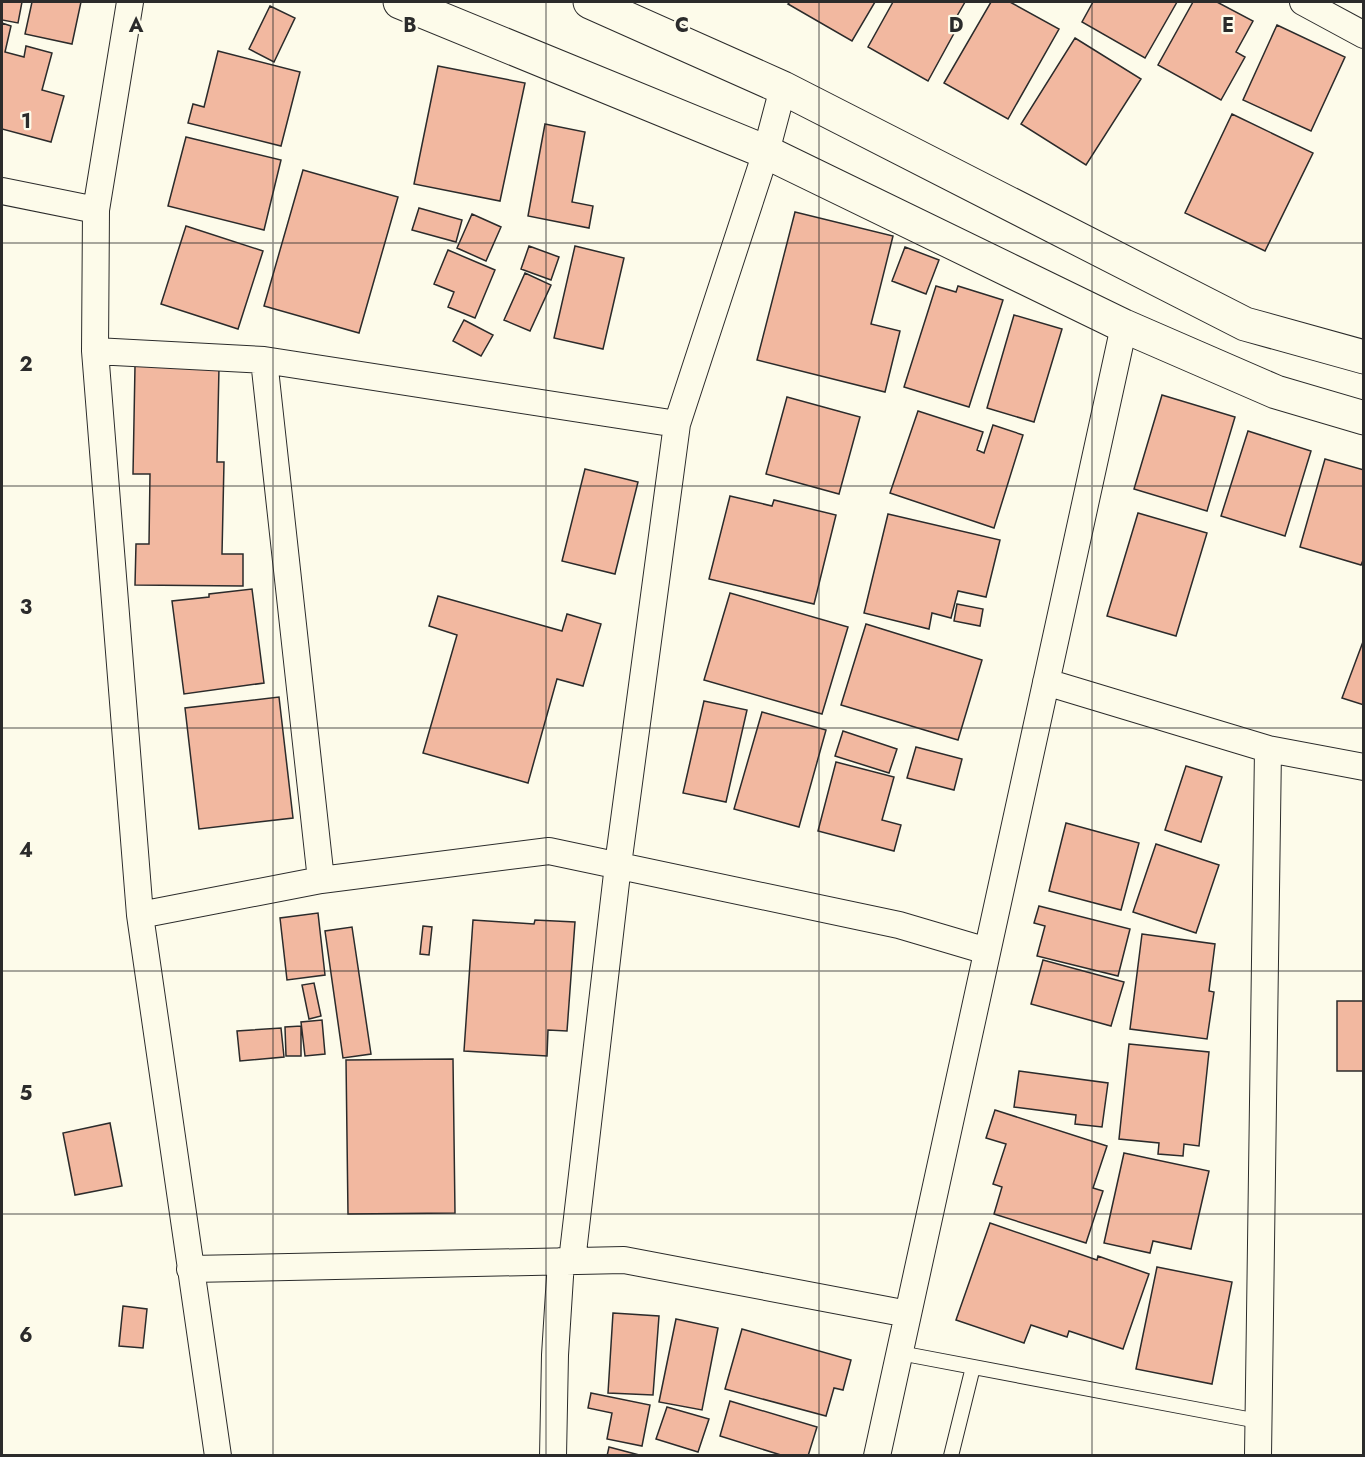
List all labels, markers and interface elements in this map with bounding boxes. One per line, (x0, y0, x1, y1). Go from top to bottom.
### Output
text: A (128, 11, 144, 40)
text: B (403, 11, 417, 40)
text: C (675, 11, 689, 40)
text: D (949, 11, 963, 40)
text: E (1222, 11, 1234, 40)
text: 1 (21, 107, 31, 136)
text: 2 (19, 350, 33, 379)
text: 3 (20, 593, 32, 622)
text: 4 (19, 836, 33, 865)
text: 5 (20, 1079, 33, 1108)
text: 6 (19, 1321, 33, 1350)

